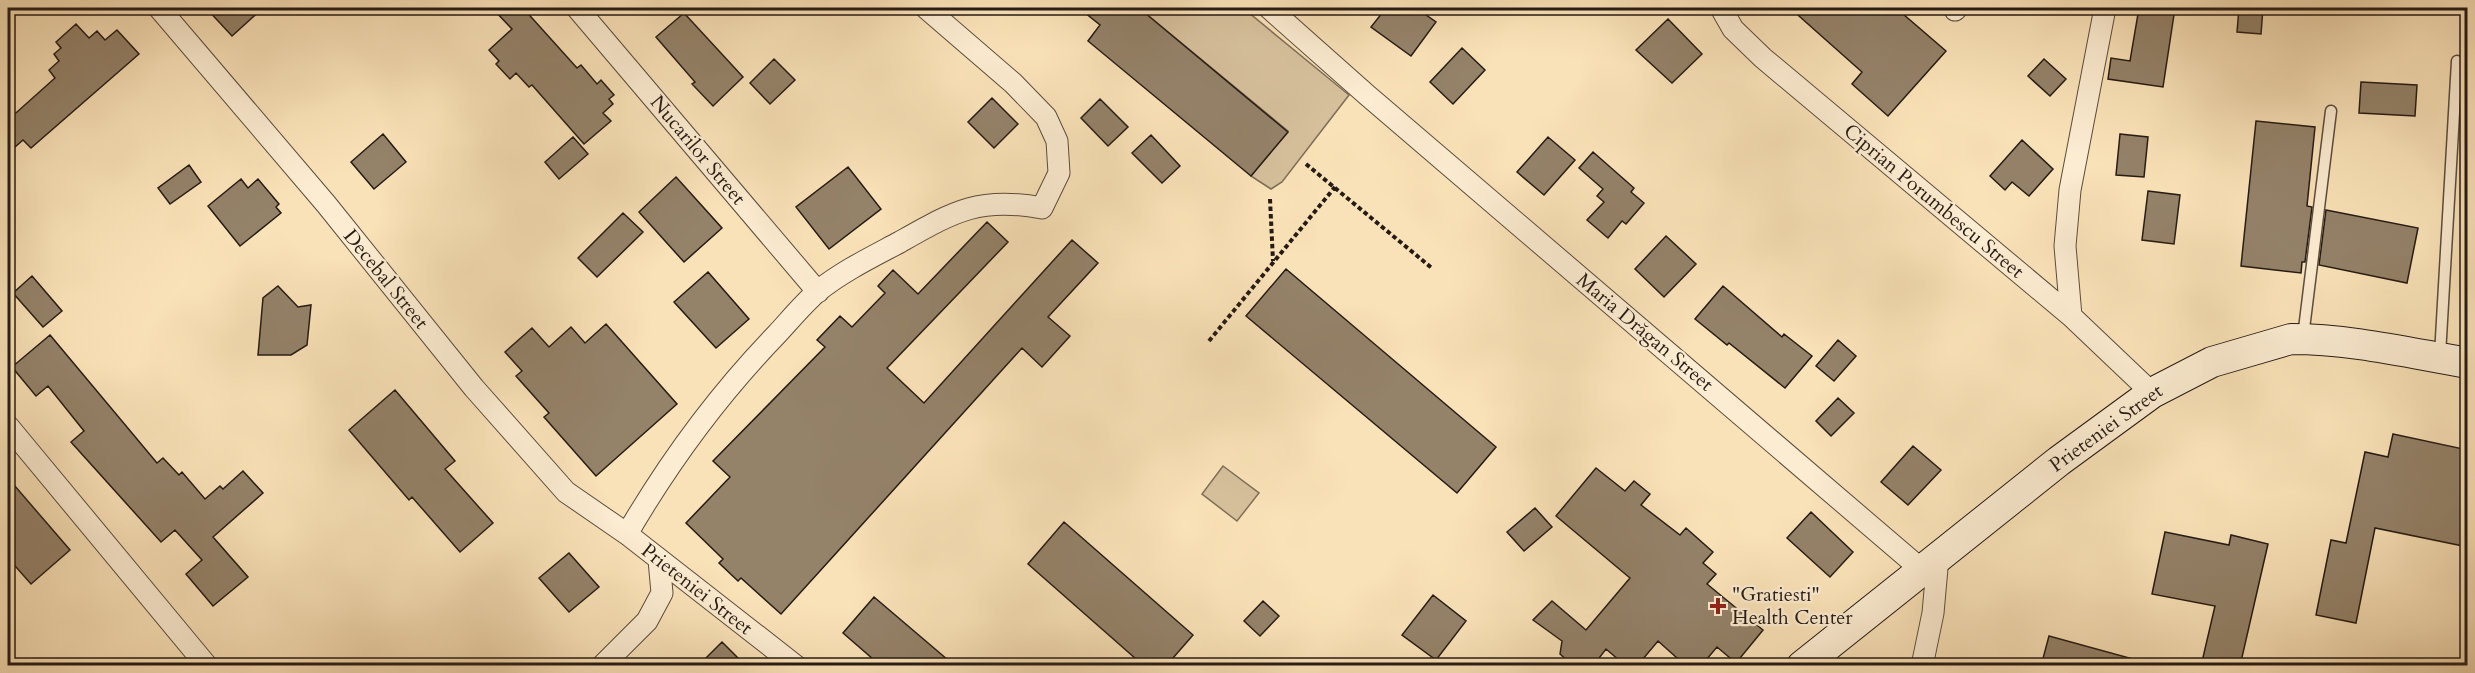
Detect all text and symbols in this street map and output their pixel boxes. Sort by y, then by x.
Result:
street label: Nucarilor Street [644,89,752,211]
street label: Ciprian Porumbescu Street [1838,117,2030,285]
street label: Decebal Street [337,223,435,335]
street label: Maria Drăgan Street [1571,267,1720,398]
street label: Prieteniei Street [2044,377,2169,478]
street label: Prieteniei Street [636,537,759,641]
place label: "Gratiesti" Health Center [1732,581,1853,631]
marker: "Gratiesti" Health Center [1709,597,1727,615]

